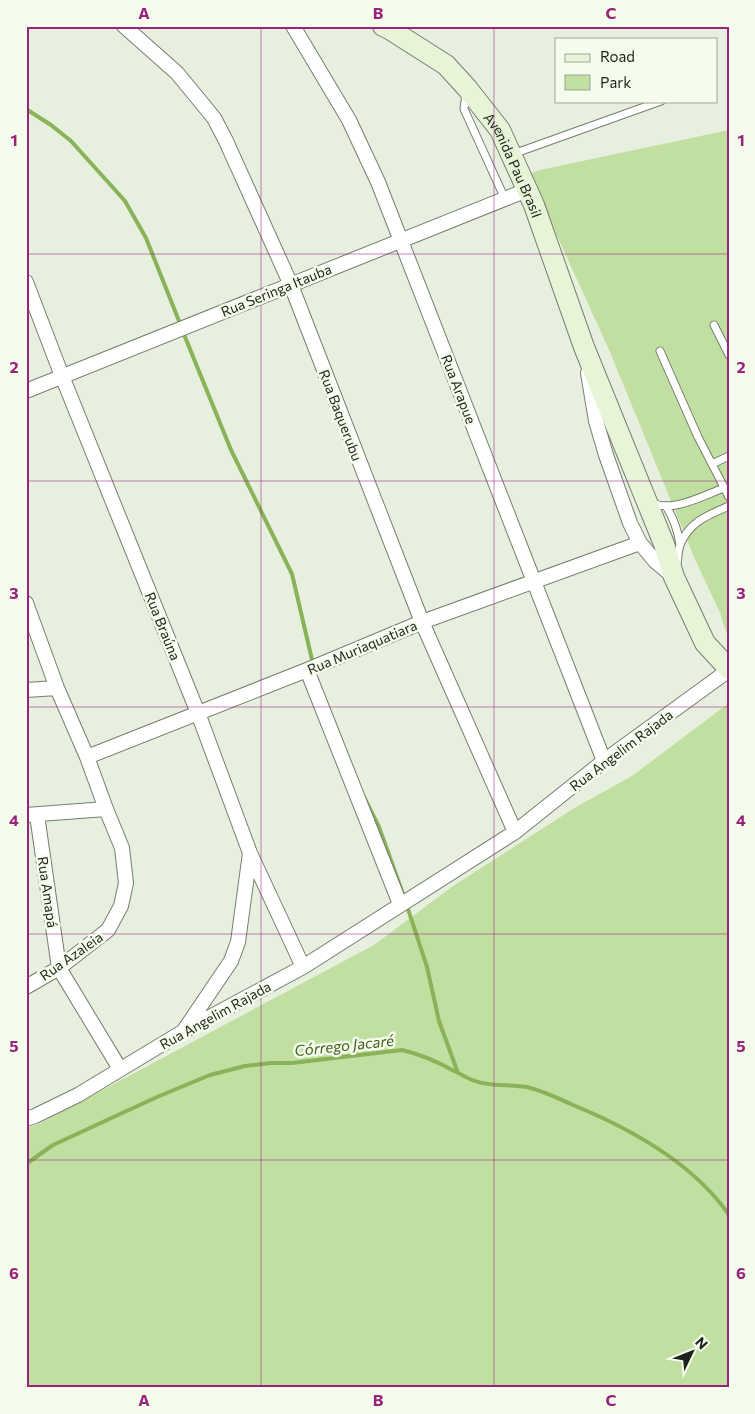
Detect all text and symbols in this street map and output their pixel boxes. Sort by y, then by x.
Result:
text: A [138,3,150,22]
text: B [373,3,384,22]
text: C [606,3,617,22]
legend [555,38,718,102]
text: Road [600,47,635,65]
text: Park [600,73,631,91]
street label: Avenida Pau Brasil [481,109,546,220]
text: 1 [10,130,18,149]
text: 1 [737,130,745,149]
street label: Rua Seringa Itauba [218,260,334,320]
street label: Rua Arapue [438,352,480,426]
text: 2 [9,357,19,376]
text: 2 [736,357,746,376]
street label: Rua Baquerubu [316,367,366,463]
text: 3 [9,583,19,602]
text: 3 [736,583,746,602]
street label: Rua Braúna [142,589,184,663]
street label: Rua Muriaquatiara [305,616,419,678]
street label: Rua Angelim Rajada [566,706,676,794]
text: 4 [9,810,19,829]
text: 4 [736,810,746,829]
street label: Rua Amapá [35,855,61,929]
street label: Rua Azaleia [36,928,106,984]
street label: Rua Angelim Rajada [156,977,274,1053]
water label: Córrego Jacaré [293,1031,396,1059]
text: 5 [9,1036,19,1055]
text: 5 [736,1036,746,1055]
text: 6 [9,1263,19,1282]
text: 6 [736,1263,746,1282]
north arrow [668,1326,718,1376]
text: N [692,1333,712,1352]
text: A [138,1390,150,1409]
text: B [373,1390,384,1409]
text: C [606,1390,617,1409]

